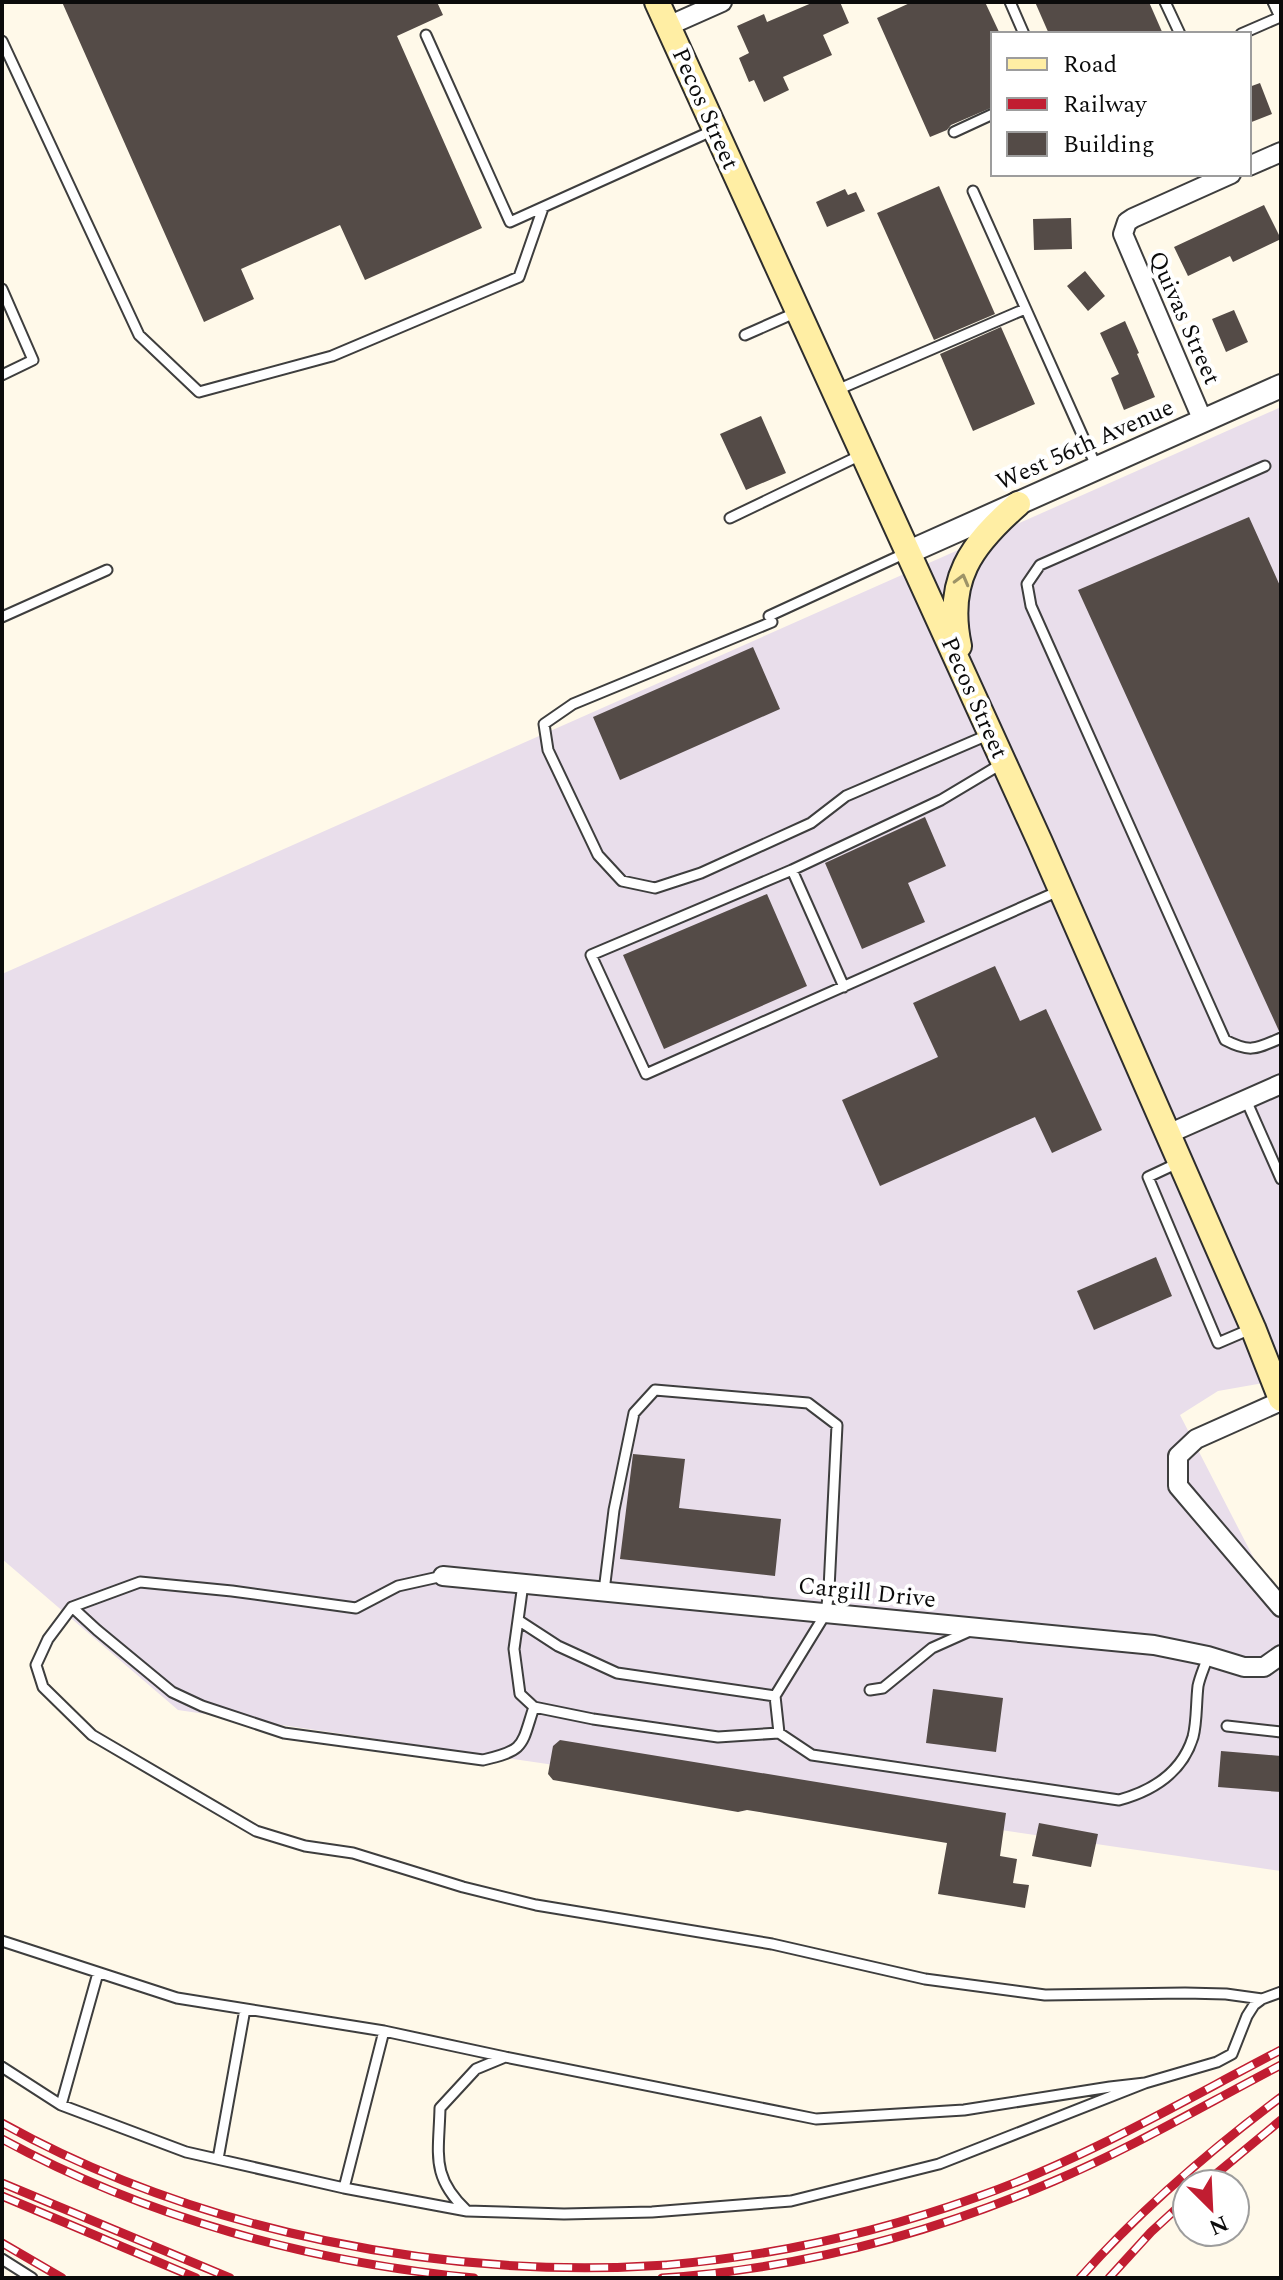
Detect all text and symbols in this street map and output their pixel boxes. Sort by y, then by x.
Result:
legend [991,32,1251,176]
street label: Pecos Street [662,42,748,176]
text: Road [1063,47,1117,83]
text: Railway [1063,87,1148,123]
text: Building [1063,127,1155,163]
street label: Quivas Street [1138,245,1230,391]
street label: West 56th Avenue [990,390,1180,500]
one-way arrow [952,573,969,587]
street label: Pecos Street [931,631,1017,765]
street label: Cargill Drive [796,1568,938,1618]
north arrow [1171,2168,1251,2248]
text: N [1204,2206,1233,2244]

